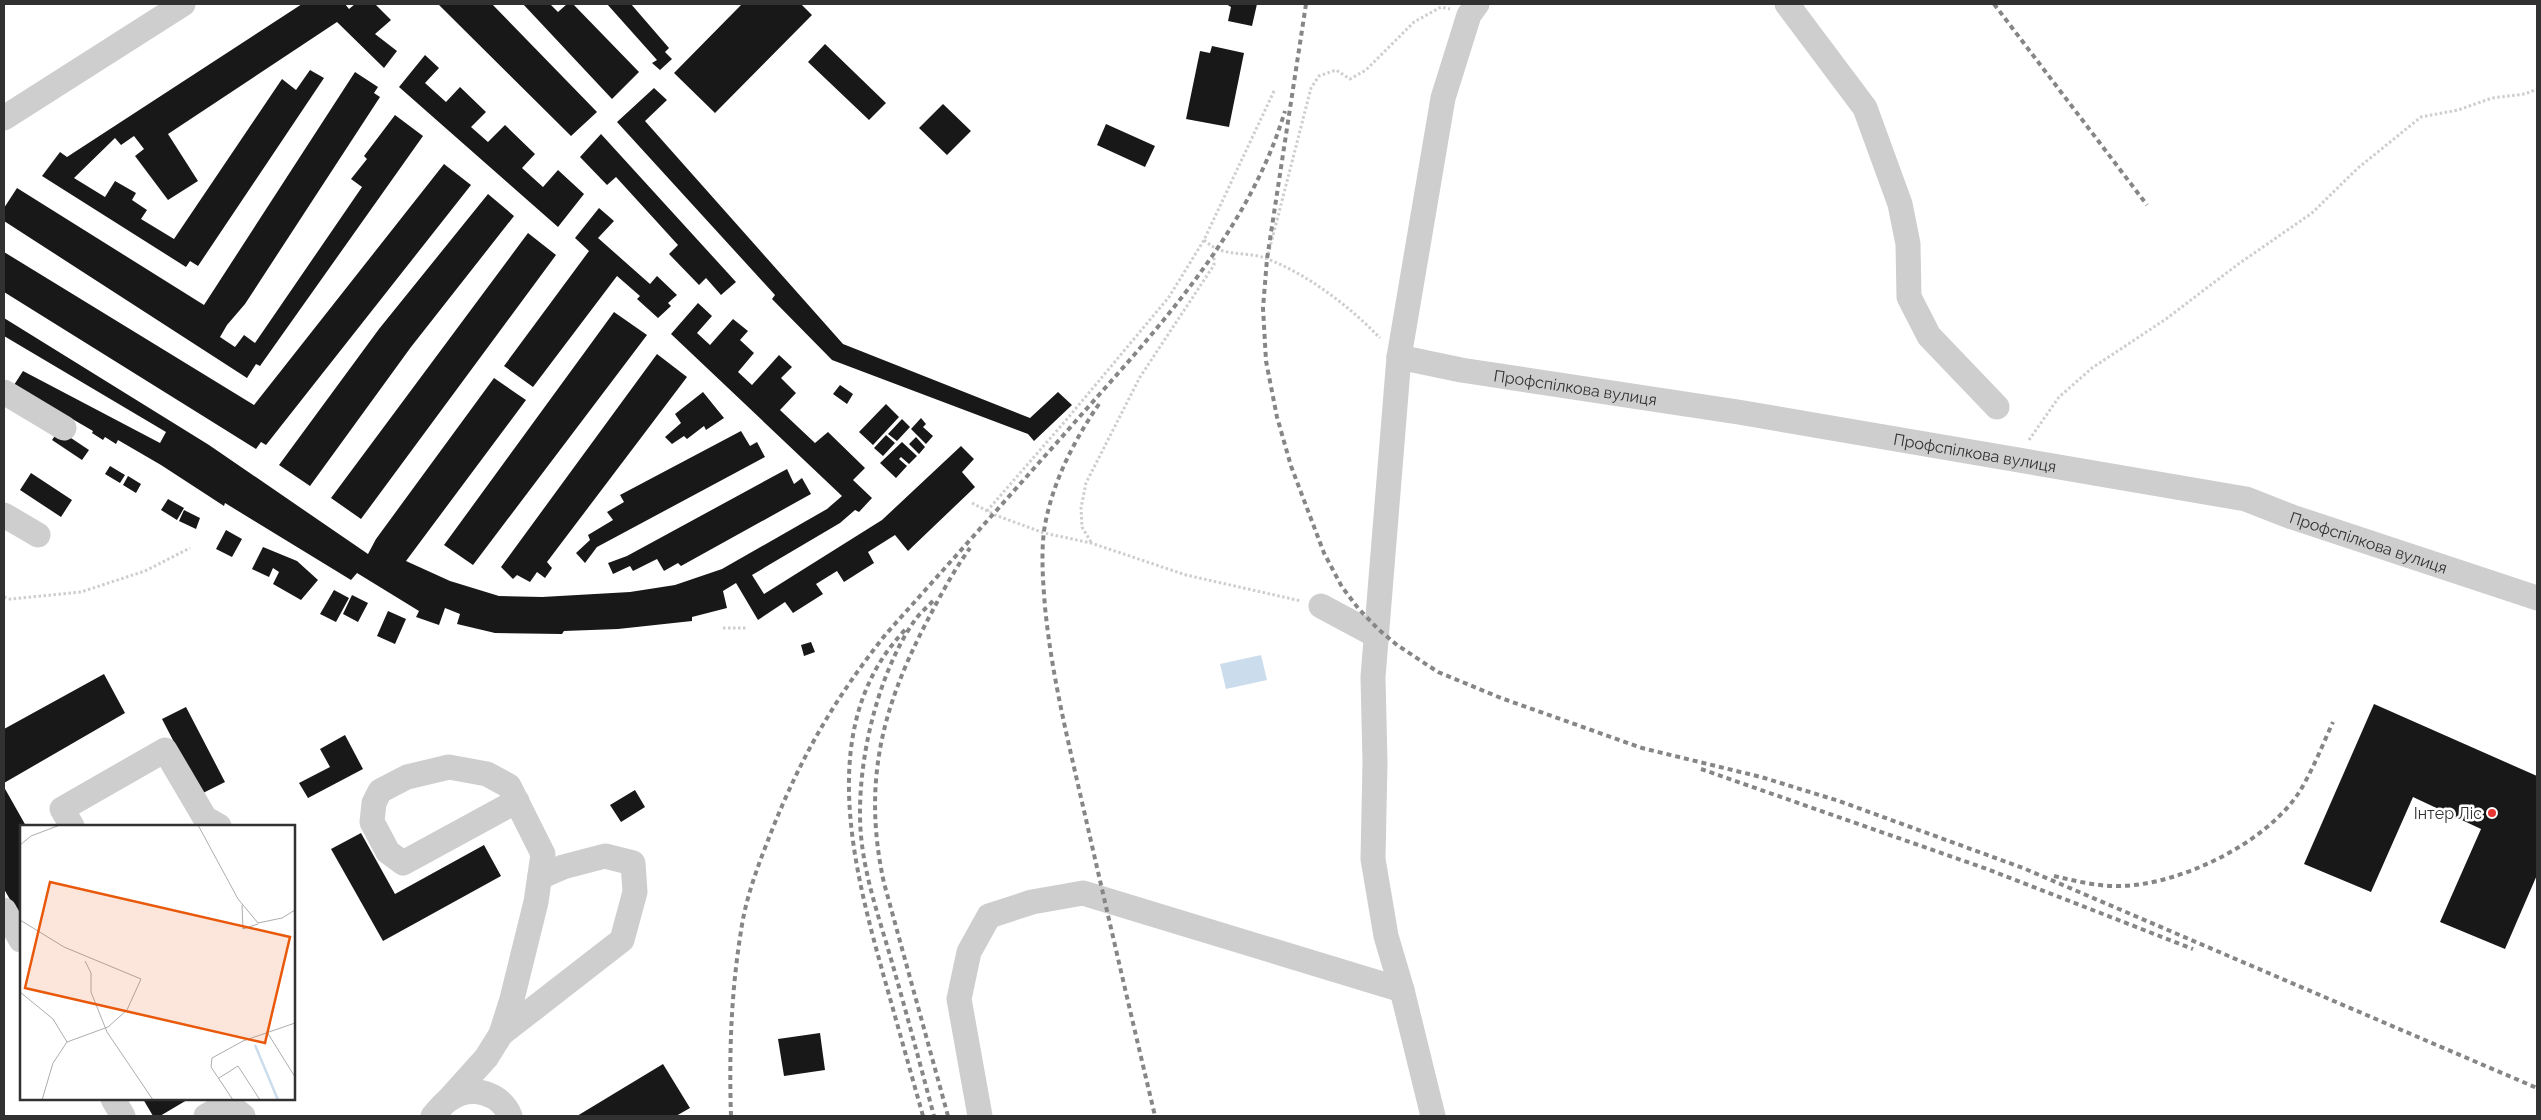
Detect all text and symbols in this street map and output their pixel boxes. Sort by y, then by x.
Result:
street label: Профспілкова вулиця [1492,366,1658,410]
street label: Профспілкова вулиця [1892,430,2058,476]
street label: Профспілкова вулиця [2287,508,2450,578]
place label: Інтер Ліс [2414,804,2482,823]
marker: Інтер Ліс [2486,807,2498,819]
inset map [20,825,295,1100]

